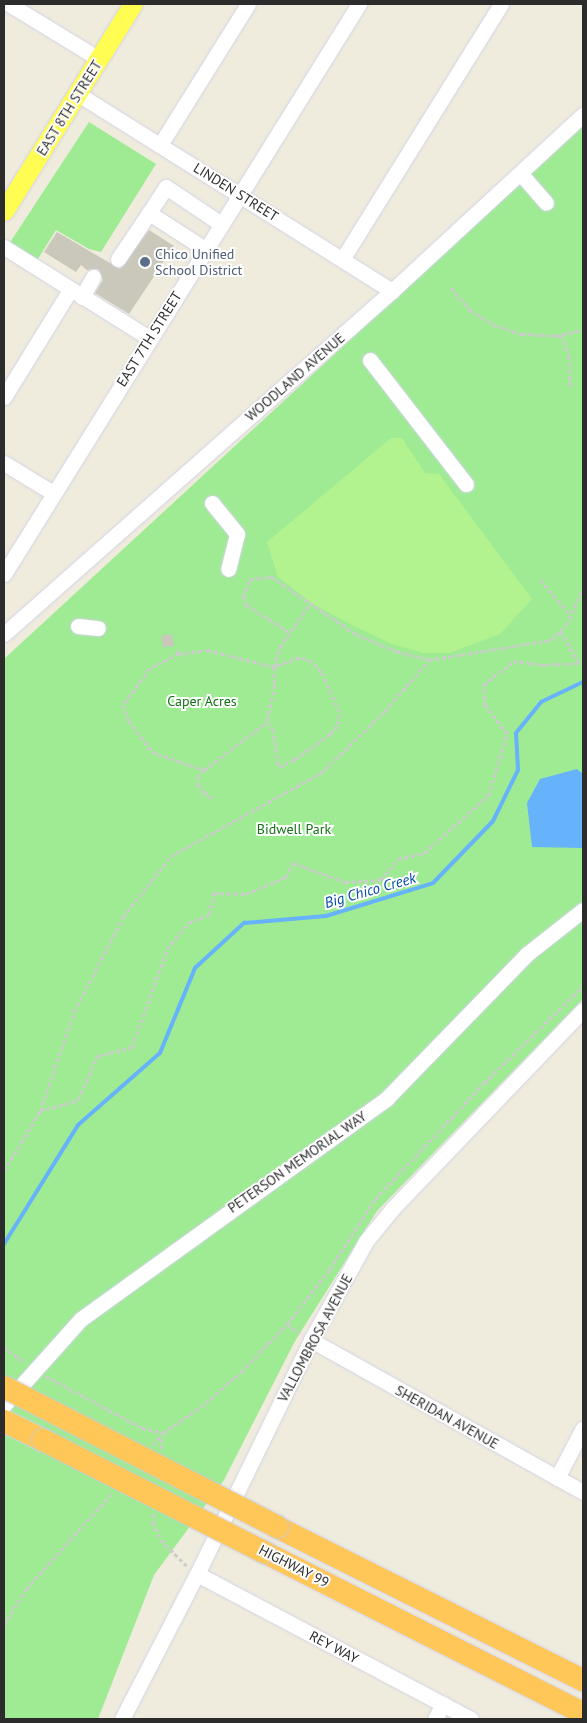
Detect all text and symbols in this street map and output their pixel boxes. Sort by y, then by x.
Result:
street label: EAST 8TH STREET [33,57,105,159]
street label: LINDEN STREET [190,159,282,225]
place label: Chico Unified School District [155,246,242,278]
marker: Chico Unified School District [139,256,151,268]
street label: EAST 7TH STREET [113,288,185,390]
street label: WOODLAND AVENUE [242,329,348,425]
park label: Caper Acres [167,693,237,709]
park label: Bidwell Park [257,821,331,837]
water label: Big Chico Creek [322,868,418,912]
street label: PETERSON MEMORIAL WAY [224,1107,370,1217]
street label: VALLOMBROSA AVENUE [274,1271,356,1405]
street label: SHERIDAN AVENUE [392,1382,502,1452]
street label: HIGHWAY 99 [256,1541,332,1591]
street label: REY WAY [306,1627,362,1667]

